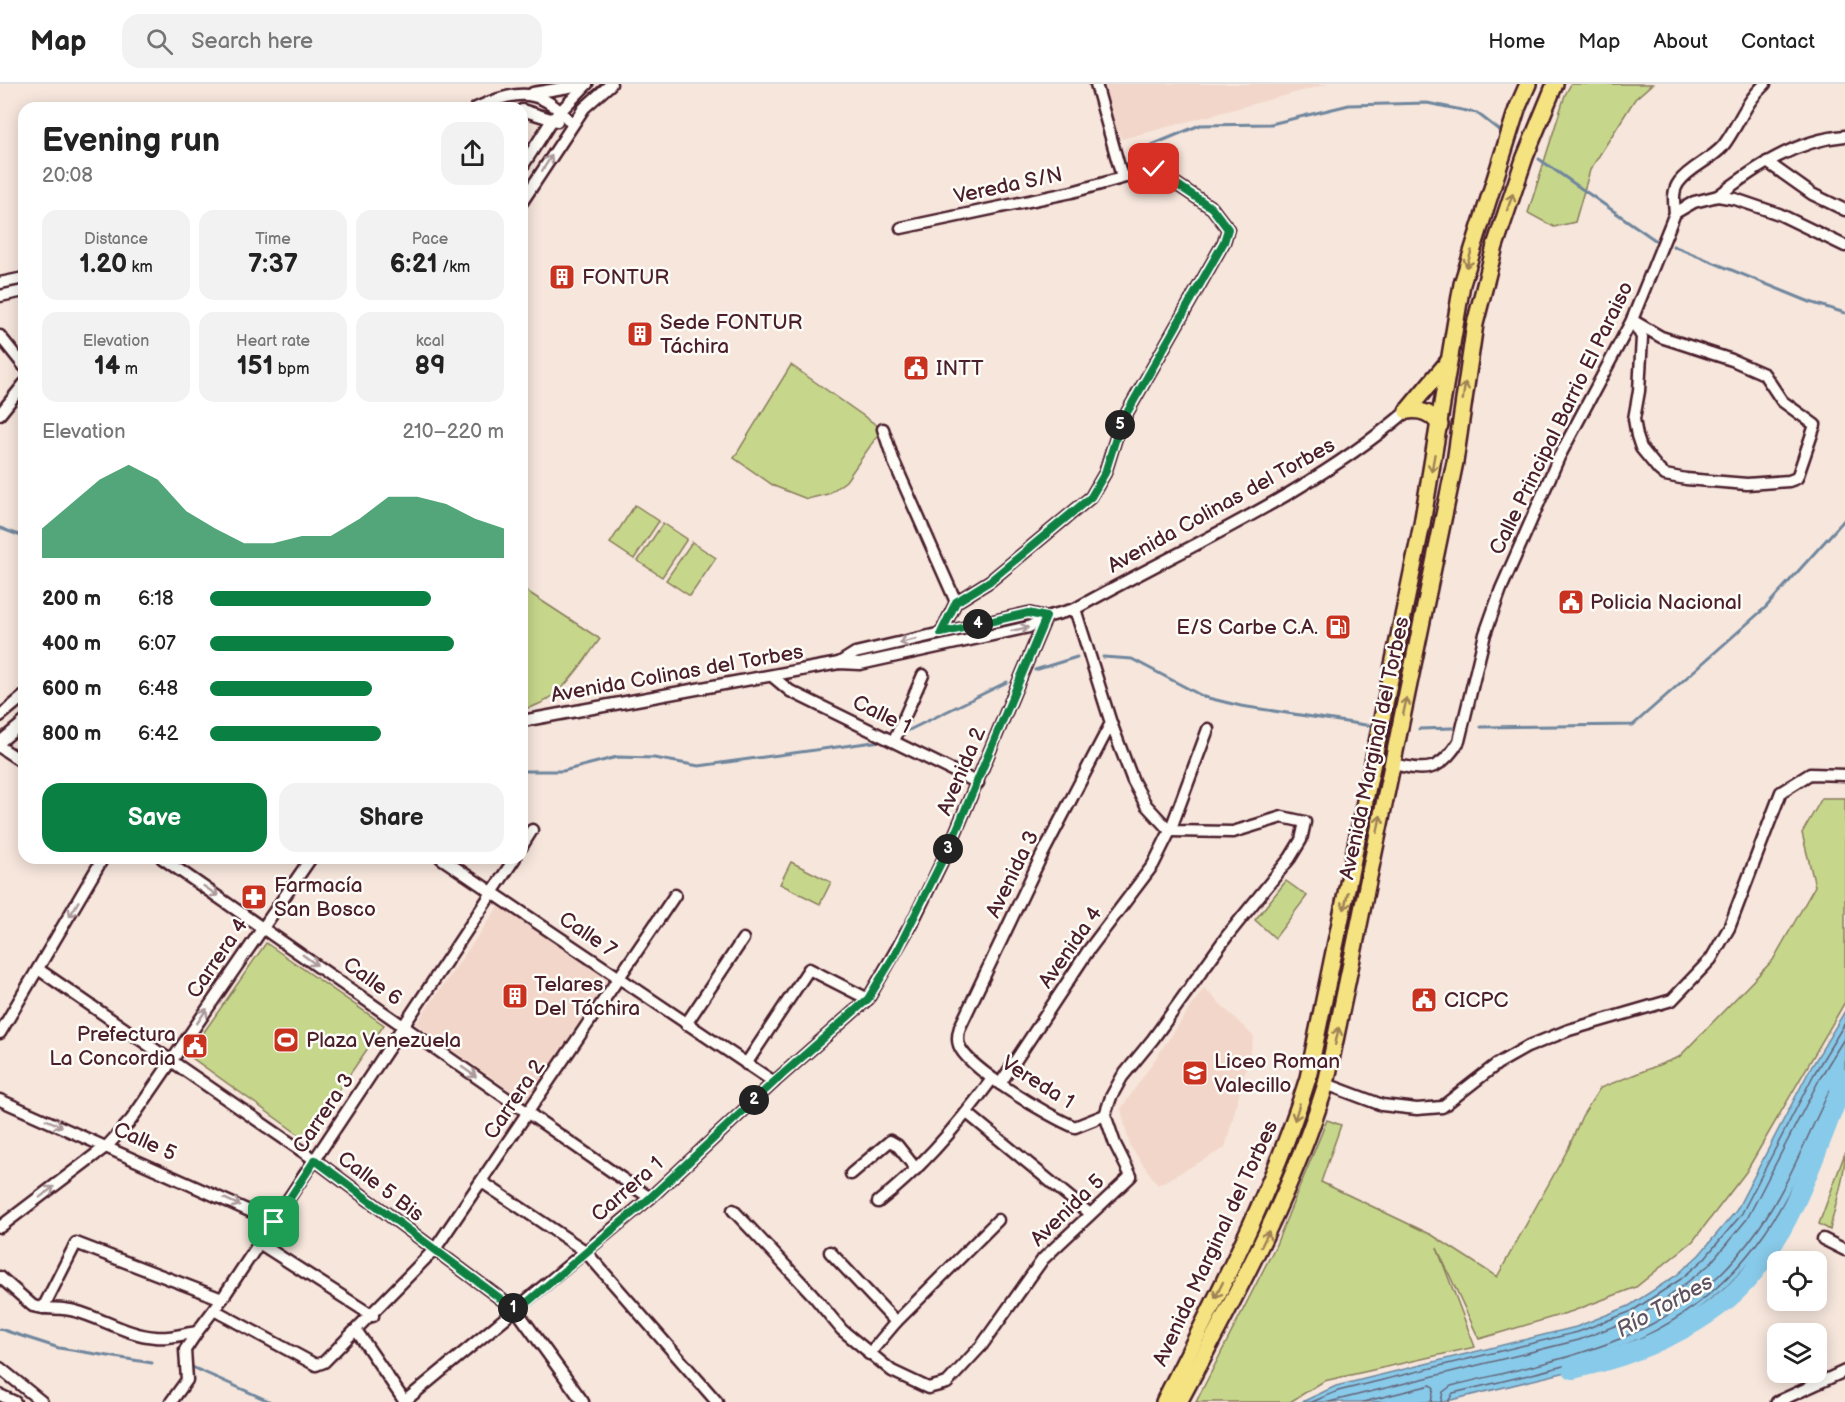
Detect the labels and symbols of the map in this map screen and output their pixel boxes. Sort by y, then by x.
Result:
pin [1128,143,1179,194]
one-way arrow [542,155,554,172]
street label: Vereda S/N [951,162,1065,209]
one-way arrow [1505,193,1516,212]
one-way arrow [1463,249,1474,268]
building icon: FONTUR [547,262,577,292]
place label: FONTUR [582,265,669,290]
street label: Calle Principal Barrio El Paraiso [1484,277,1639,559]
place label: Sede FONTUR Táchira [660,310,803,359]
building icon: Sede FONTUR Táchira [625,319,655,349]
public building icon: INTT [901,353,931,383]
place label: INTT [936,356,984,381]
one-way arrow [1458,381,1469,401]
pin: 5 [1105,410,1135,440]
street label: Avenida Colinas del Torbes [1103,432,1339,578]
one-way arrow [1427,453,1438,472]
public building icon: Policia Nacional [1556,587,1586,617]
place label: Policia Nacional [1590,590,1742,615]
pin: 4 [963,609,993,639]
fuel station icon: E/S Carbe C.A. [1323,612,1353,642]
street label: Avenida Marginal del Torbes [1334,614,1415,882]
place label: E/S Carbe C.A. [1176,615,1318,640]
one-way arrow [1010,623,1029,634]
one-way arrow [898,636,918,647]
street label: Avenida Colinas del Torbes [549,639,805,708]
street label: Calle 1 [848,690,915,739]
one-way arrow [1400,697,1411,716]
street label: Avenida 2 [932,723,991,819]
one-way arrow [1374,815,1385,834]
street label: Avenida 3 [981,827,1044,922]
pin: 3 [933,834,963,864]
place label: Farmacía San Bosco [274,873,376,922]
pharmacy icon: Farmacía San Bosco [239,882,269,912]
one-way arrow [202,885,218,897]
one-way arrow [1340,891,1351,911]
one-way arrow [67,900,79,917]
street label: Avenida 4 [1033,902,1108,993]
street label: Calle 7 [554,906,622,963]
street label: Carrera 4 [181,913,253,1003]
street label: Calle 6 [338,952,407,1011]
one-way arrow [301,953,317,966]
place label: Telares Del Táchira [534,972,640,1021]
building icon: Telares Del Táchira [500,981,530,1011]
public building icon: CICPC [1409,985,1439,1015]
place label: CICPC [1444,988,1509,1013]
one-way arrow [195,1007,208,1024]
place label: Prefectura La Concordia [49,1022,176,1071]
sports icon: Plaza Venezuela [271,1025,301,1055]
one-way arrow [1331,1026,1343,1045]
place label: Plaza Venezuela [306,1028,461,1053]
public building icon: Prefectura La Concordia [180,1031,210,1061]
place label: Liceo Roman Valecillo [1214,1049,1340,1098]
street label: Vereda 1 [997,1050,1079,1115]
street label: Carrera 2 [479,1054,551,1144]
school or university icon: Liceo Roman Valecillo [1180,1058,1210,1088]
one-way arrow [460,1066,477,1078]
street label: Carrera 3 [287,1068,359,1158]
pin: 2 [739,1085,769,1115]
one-way arrow [1291,1102,1302,1121]
street label: Avenida Marginal del Torbes [1147,1116,1283,1370]
one-way arrow [44,1117,62,1129]
street label: Calle 5 [109,1117,180,1166]
street label: Calle 5 Bis [333,1146,429,1227]
street label: Carrera 1 [586,1151,668,1227]
street label: Avenida 5 [1025,1169,1109,1252]
one-way arrow [38,1185,54,1198]
pin [248,1196,299,1247]
one-way arrow [222,1197,240,1209]
one-way arrow [1260,1230,1271,1248]
water label: Río Torbes [1612,1269,1718,1344]
one-way arrow [1213,1281,1225,1299]
pin: 1 [498,1293,528,1323]

